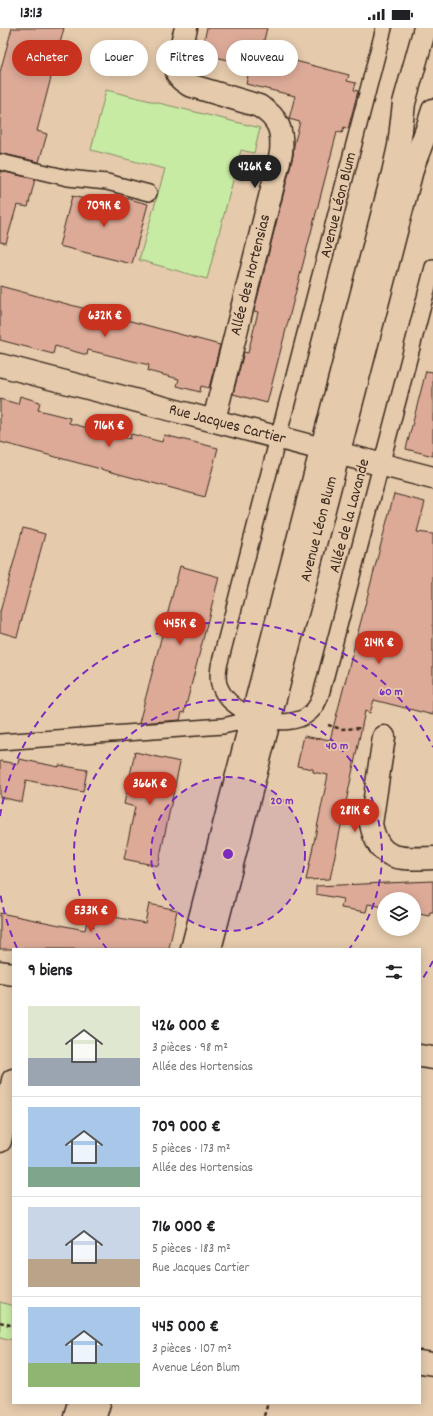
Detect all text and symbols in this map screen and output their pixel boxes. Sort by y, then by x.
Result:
text: 13:13 [20,3,42,25]
chip: Acheter [12,40,82,76]
chip: Louer [90,40,148,76]
chip: Filtres [156,40,218,76]
chip: Nouveau [226,40,298,76]
street label: Avenue Léon Blum [315,150,363,260]
pin: 426K € [222,155,288,189]
text: 426K € [238,158,272,177]
pin: 709K € [71,194,137,228]
text: 709K € [87,197,121,216]
street label: Allée des Hortensias [225,212,277,338]
pin: 632K € [72,304,138,338]
text: 632K € [88,307,122,326]
street label: Rue Jacques Cartier [166,398,288,451]
pin: 716K € [76,414,142,448]
text: 716K € [94,417,124,436]
street label: Allée de la Lavande [324,456,376,576]
street label: Avenue Léon Blum [294,473,344,584]
pin: 445K € [147,612,213,646]
text: 445K € [163,615,197,634]
pin: 214K € [346,631,412,665]
text: 214K € [364,634,394,653]
text: 60 m [379,684,403,701]
text: 40 m [326,738,348,755]
pin: 366K € [117,772,183,806]
text: 366K € [133,775,167,794]
text: 20 m [271,793,293,810]
pin: 281K € [322,799,388,833]
text: 281K € [340,802,370,821]
centre of rings [221,847,235,861]
map controls [377,892,421,936]
button: layers [377,892,421,936]
pin: 533K € [58,899,124,933]
text: 533K € [74,902,108,921]
text: 9 biens [28,960,73,984]
icon: filters [383,961,405,983]
text: 426 000 € [152,1015,220,1039]
icon: home [60,1022,108,1070]
text: 3 pièces · 98 m² [152,1039,228,1058]
text: Allée des Hortensias [152,1058,253,1077]
text: 709 000 € [152,1116,221,1140]
icon: home [60,1123,108,1171]
text: 5 pièces · 173 m² [152,1140,231,1159]
text: Allée des Hortensias [152,1159,253,1178]
text: 716 000 € [152,1216,216,1240]
icon: home [60,1223,108,1271]
text: 5 pièces · 183 m² [152,1240,231,1259]
text: Rue Jacques Cartier [152,1259,249,1278]
text: 445 000 € [152,1316,219,1340]
icon: home [60,1323,108,1371]
text: 3 pièces · 107 m² [152,1340,232,1359]
text: Avenue Léon Blum [152,1359,240,1378]

